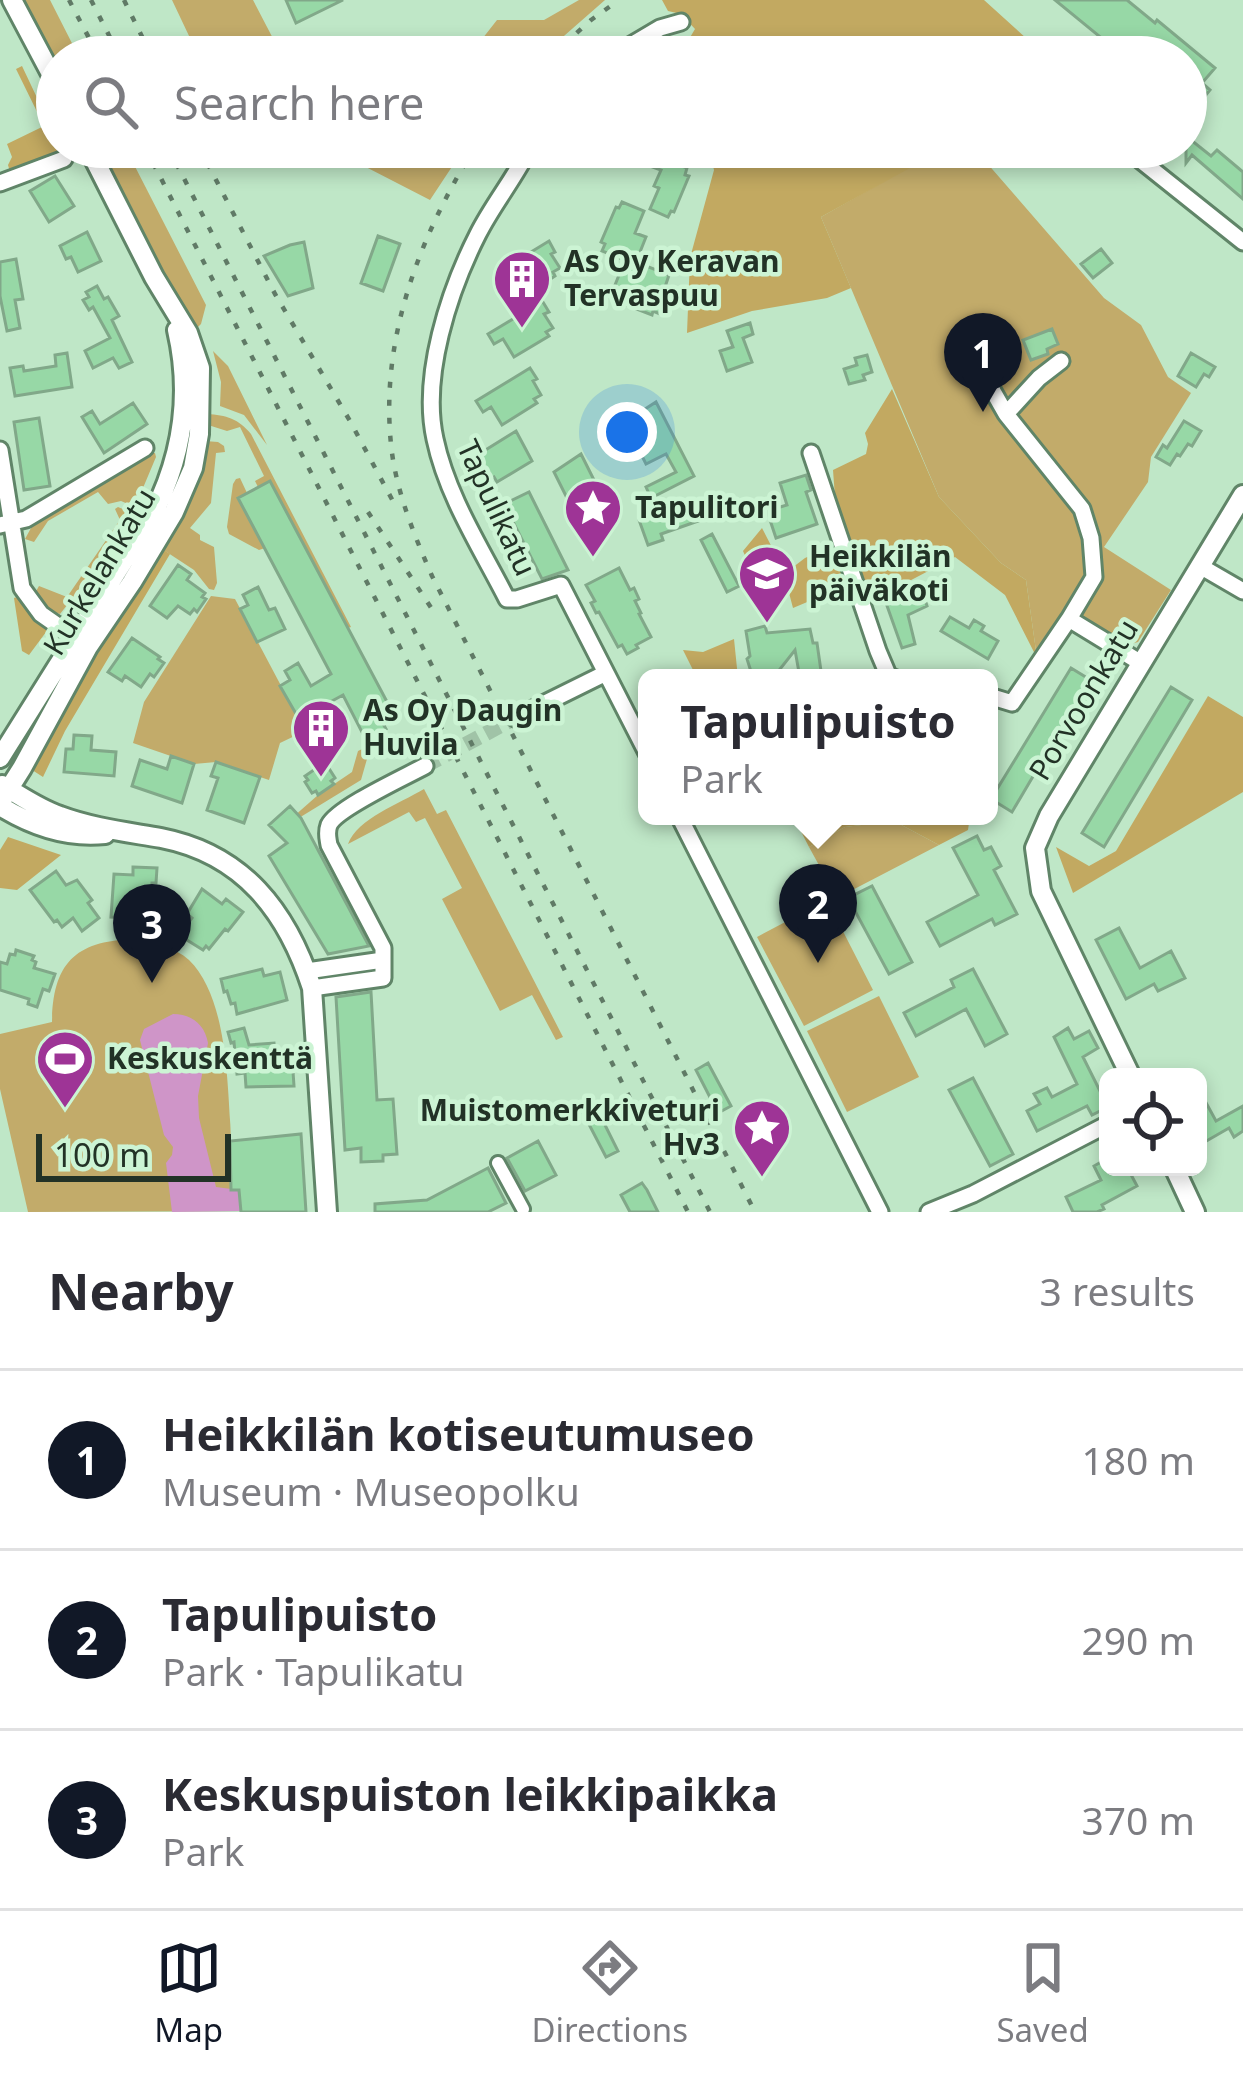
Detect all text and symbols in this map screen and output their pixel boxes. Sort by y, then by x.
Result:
search box [36,36,1207,168]
icon: search [78,69,144,135]
text: Search here [174,72,424,133]
place label: As Oy Keravan Tervaspuu [564,240,780,315]
building icon: As Oy Keravan Tervaspuu [491,248,553,330]
pin: 1 [944,313,1022,412]
your location [597,402,657,462]
street label: Tapulikatu [448,433,547,582]
place icon: Tapulitori [562,477,624,559]
street label: Kurkelankatu [33,480,165,662]
place label: Tapulitori [635,486,778,527]
place label: Heikkilän päiväkoti [809,535,951,610]
school or university icon: Heikkilän päiväkoti [736,543,798,625]
street label: Porvoonkatu [1019,611,1147,787]
popup [638,669,998,825]
place label: As Oy Daugin Huvila [363,689,562,764]
text: Tapulipuisto [680,690,956,751]
building icon: As Oy Daugin Huvila [290,697,352,779]
text: Park [680,751,763,804]
pin: 2 [779,864,857,963]
pin: 3 [113,884,191,983]
sports icon: Keskuskenttä [34,1028,96,1110]
place label: Keskuskenttä [107,1037,313,1078]
map controls [1099,1068,1207,1176]
button: locate [1099,1068,1207,1176]
place label: Muistomerkkiveturi Hv3 [420,1089,720,1164]
place icon: Muistomerkkiveturi Hv3 [731,1097,793,1179]
scale bar [36,1128,231,1181]
text: 100 m [54,1132,150,1177]
text: Nearby [48,1255,234,1325]
text: 3 results [1040,1264,1195,1317]
text: Heikkilän kotiseutumuseo [162,1403,755,1464]
text: 1 [76,1433,98,1486]
text: 180 m [1081,1433,1195,1486]
text: Museum · Museopolku [162,1464,580,1517]
text: Tapulipuisto [162,1583,437,1644]
text: 2 [76,1613,98,1666]
text: 290 m [1081,1613,1195,1666]
text: Park · Tapulikatu [162,1644,465,1697]
text: Keskuspuiston leikkipaikka [162,1763,778,1824]
text: 3 [76,1793,98,1846]
text: 370 m [1081,1793,1195,1846]
text: Park [162,1824,244,1877]
tab: Map [154,1935,223,2052]
tab: Directions [531,1935,688,2052]
tab: Saved [996,1935,1089,2052]

